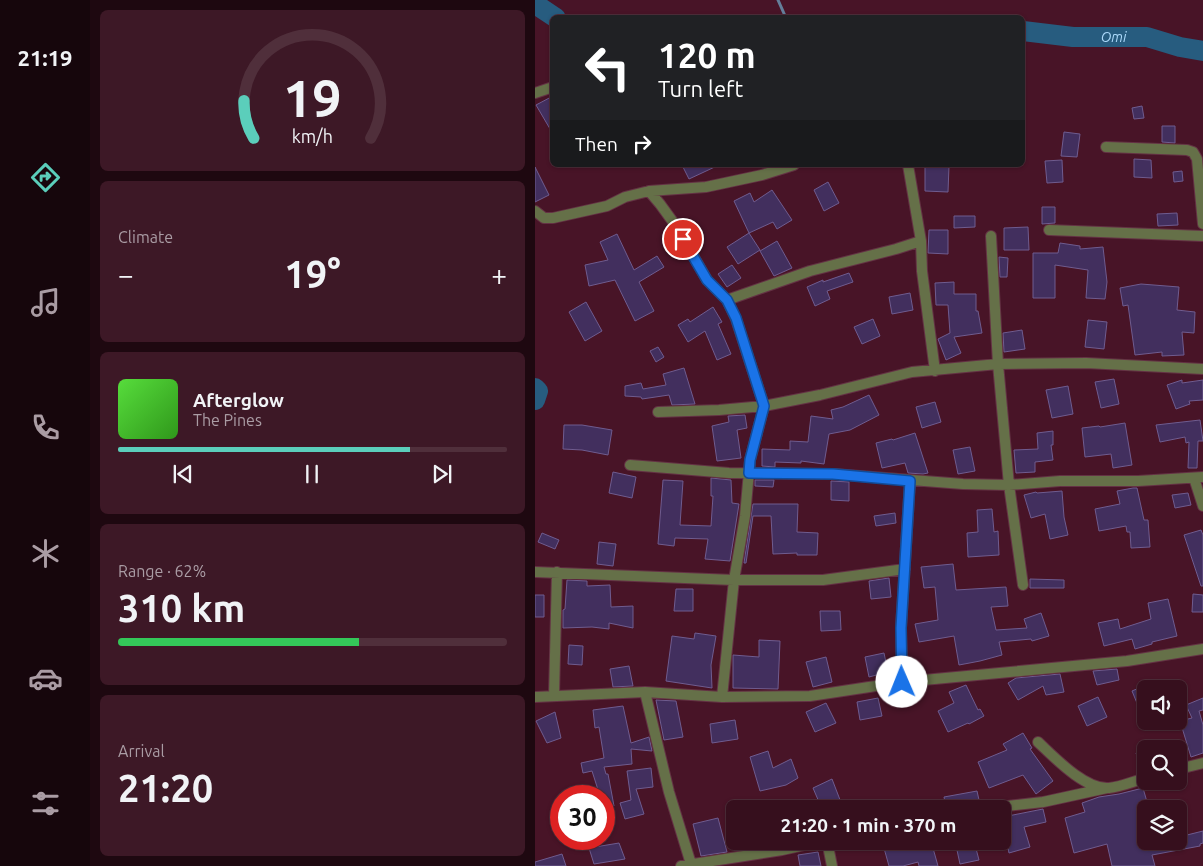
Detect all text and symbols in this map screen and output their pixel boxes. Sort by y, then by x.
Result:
water label: Omi [1101,29,1127,45]
icon: left [575,35,640,100]
text: 120 m [658,35,756,75]
text: 21:19 [17,45,73,70]
text: 19 [283,69,342,127]
text: Turn left [658,76,743,101]
text: km/h [292,126,333,146]
icon: right [628,130,656,158]
text: Then [575,133,618,155]
icon: directions [28,160,63,195]
pin [662,218,704,260]
icon: arrive [669,225,697,253]
text: Climate [118,228,173,246]
text: 19° [284,253,341,295]
text: − [118,259,134,290]
text: + [491,259,507,290]
icon: music [28,285,63,320]
text: Afterglow [193,389,284,411]
icon: phone [28,410,63,445]
text: The Pines [193,411,262,429]
icon: previous [169,460,197,488]
icon: pause [298,460,326,488]
icon: next [428,460,456,488]
icon: climate [28,536,63,571]
text: Range · 62% [118,562,206,580]
text: 310 km [118,587,245,629]
position arrow [875,655,927,707]
icon: car [28,661,63,696]
map controls [1137,680,1187,850]
button: sound [1137,680,1187,730]
button: search [1137,740,1187,790]
text: Arrival [118,742,165,760]
text: 21:20 [118,767,213,809]
speed limit sign: 30 [550,785,615,850]
icon: filters [28,786,63,821]
button: layers [1137,800,1187,850]
text: 21:20 · 1 min · 370 m [781,814,956,836]

